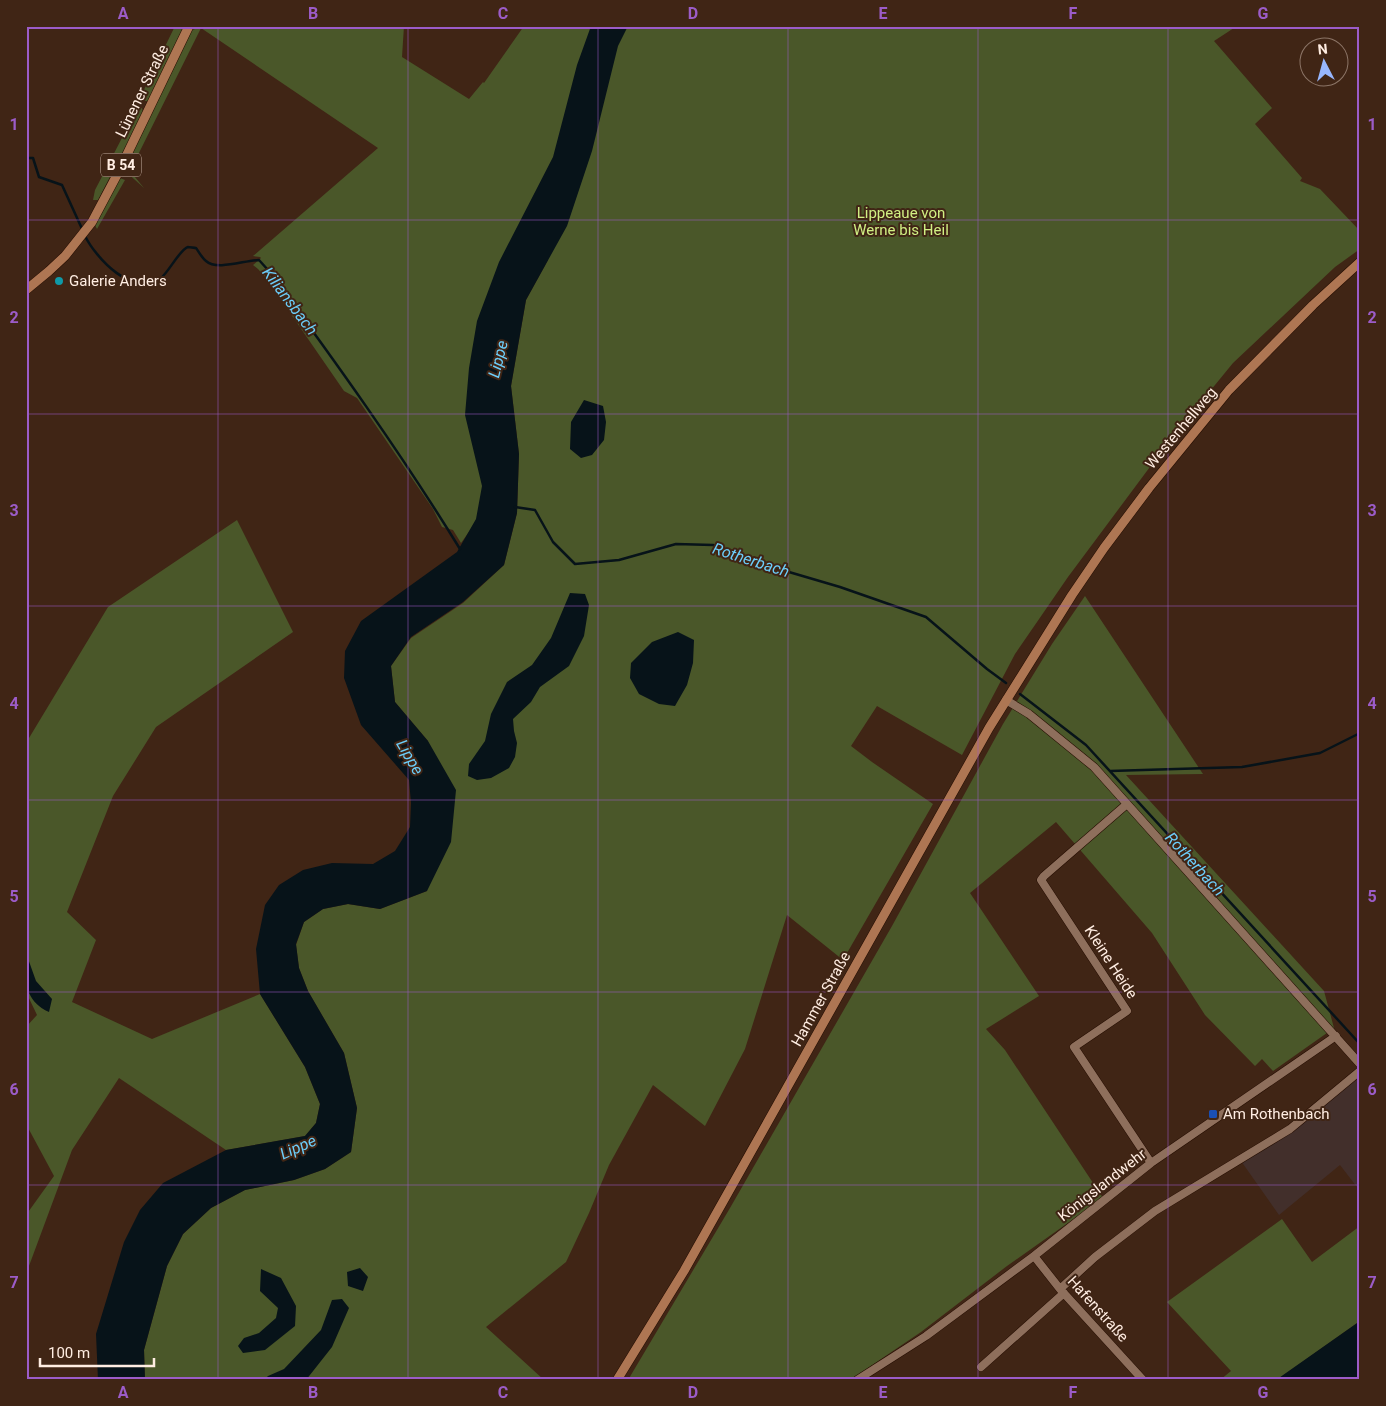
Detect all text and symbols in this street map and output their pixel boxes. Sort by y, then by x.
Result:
text: A [118,4,129,23]
text: B [308,4,318,23]
text: C [498,4,508,23]
text: D [688,4,698,23]
text: E [879,4,888,23]
text: F [1069,4,1078,23]
text: G [1258,4,1269,23]
north arrow [1298,38,1348,88]
text: N [1317,41,1328,58]
street label: Lünener Straße [112,42,172,140]
text: 1 [9,115,19,134]
text: 1 [1367,115,1377,134]
road number: B 54 [101,154,141,176]
park label: Lippeaue von Werne bis Heil [853,204,949,239]
water label: Kiliansbach [258,263,322,339]
place label: Galerie Anders [69,272,167,290]
marker: Galerie Anders [53,275,65,287]
text: 2 [9,308,19,327]
text: 2 [1367,308,1377,327]
water label: Lippe [484,338,512,380]
street label: Westenhellweg [1142,383,1220,473]
text: 3 [9,501,19,520]
text: 3 [1367,501,1377,520]
water label: Rotherbach [710,539,792,581]
text: 4 [9,694,19,713]
text: 4 [1367,694,1377,713]
water label: Lippe [392,736,428,778]
water label: Rotherbach [1161,828,1229,900]
text: 5 [9,887,19,906]
text: 5 [1367,887,1377,906]
street label: Kleine Heide [1081,922,1141,1002]
street label: Hammer Straße [788,948,854,1050]
text: 6 [9,1080,19,1099]
text: 6 [1367,1080,1377,1099]
place label: Am Rothenbach [1223,1105,1330,1123]
marker: Am Rothenbach [1207,1108,1219,1120]
water label: Lippe [277,1131,319,1163]
street label: Königslandwehr [1054,1145,1150,1225]
street label: Hafenstraße [1064,1272,1132,1346]
text: 7 [9,1273,19,1292]
text: 7 [1367,1273,1377,1292]
scale bar [40,1336,154,1368]
text: 100 m [48,1344,90,1362]
text: A [118,1383,129,1402]
text: B [308,1383,318,1402]
text: C [498,1383,508,1402]
text: D [688,1383,698,1402]
text: E [879,1383,888,1402]
text: F [1069,1383,1078,1402]
text: G [1258,1383,1269,1402]

